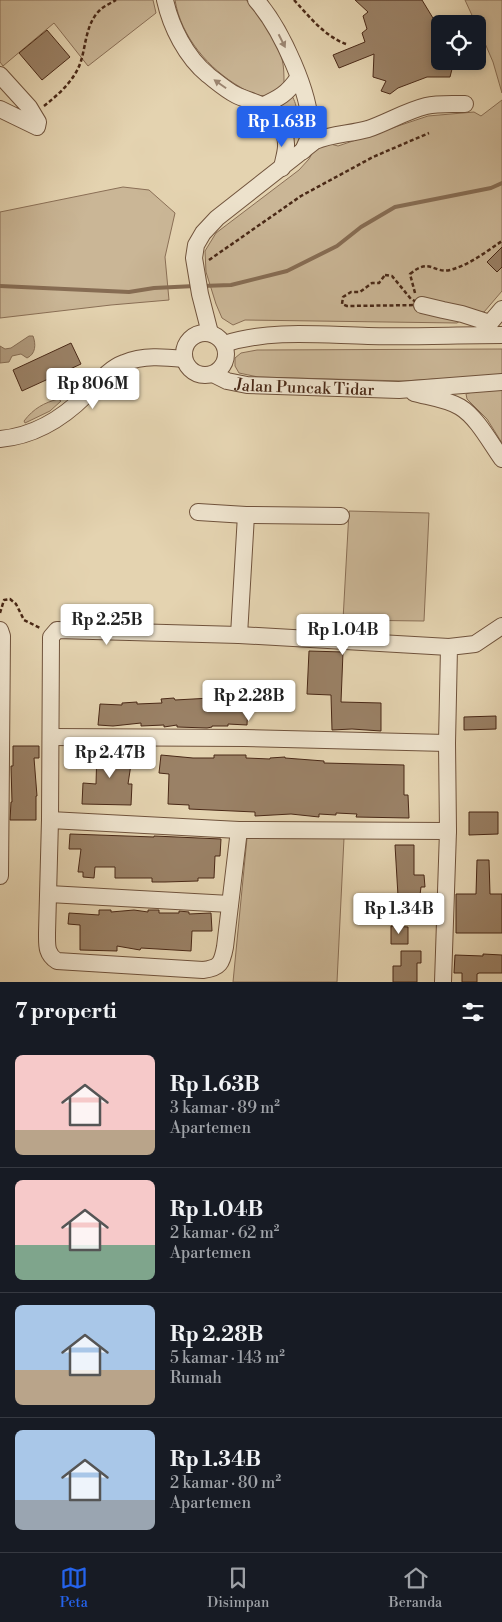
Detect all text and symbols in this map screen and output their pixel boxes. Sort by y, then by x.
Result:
map controls [431,15,486,70]
button: locate [431,15,486,70]
one-way arrow [278,33,286,48]
one-way arrow [213,79,227,89]
pin: Rp 1.63B [230,106,334,148]
text: Rp 1.63B [248,112,316,132]
pin: Rp 806M [47,368,139,410]
text: Rp 806M [57,374,129,394]
street label: Jalan Puncak Tidar [233,374,375,400]
pin: Rp 2.25B [55,604,159,646]
text: Rp 2.25B [72,610,142,630]
pin: Rp 1.04B [291,614,395,656]
text: Rp 1.04B [307,620,379,640]
pin: Rp 2.28B [197,680,301,722]
text: Rp 2.28B [213,686,285,706]
pin: Rp 2.47B [58,736,162,779]
text: Rp 2.47B [75,743,145,763]
pin: Rp 1.34B [347,892,451,935]
text: Rp 1.34B [364,899,434,919]
icon: filters [459,998,487,1026]
text: 7 properti [15,999,117,1025]
text: Rp 1.63B [170,1072,260,1098]
icon: home [55,1075,115,1135]
text: 3 kamar · 89 m² [170,1098,280,1118]
text: Apartemen [170,1118,251,1138]
text: Rp 1.04B [170,1197,263,1223]
icon: home [55,1200,115,1260]
text: 2 kamar · 62 m² [170,1223,279,1243]
text: Apartemen [170,1243,251,1263]
text: Rp 2.28B [170,1322,263,1348]
icon: home [55,1325,115,1385]
text: 5 kamar · 143 m² [170,1348,285,1368]
text: Rumah [170,1368,222,1388]
text: Rp 1.34B [170,1447,261,1473]
icon: home [55,1450,115,1510]
text: 2 kamar · 80 m² [170,1473,281,1493]
text: Apartemen [170,1493,251,1513]
tab: Peta [60,1564,88,1612]
tab: Disimpan [207,1564,269,1612]
tab: Beranda [389,1564,442,1612]

